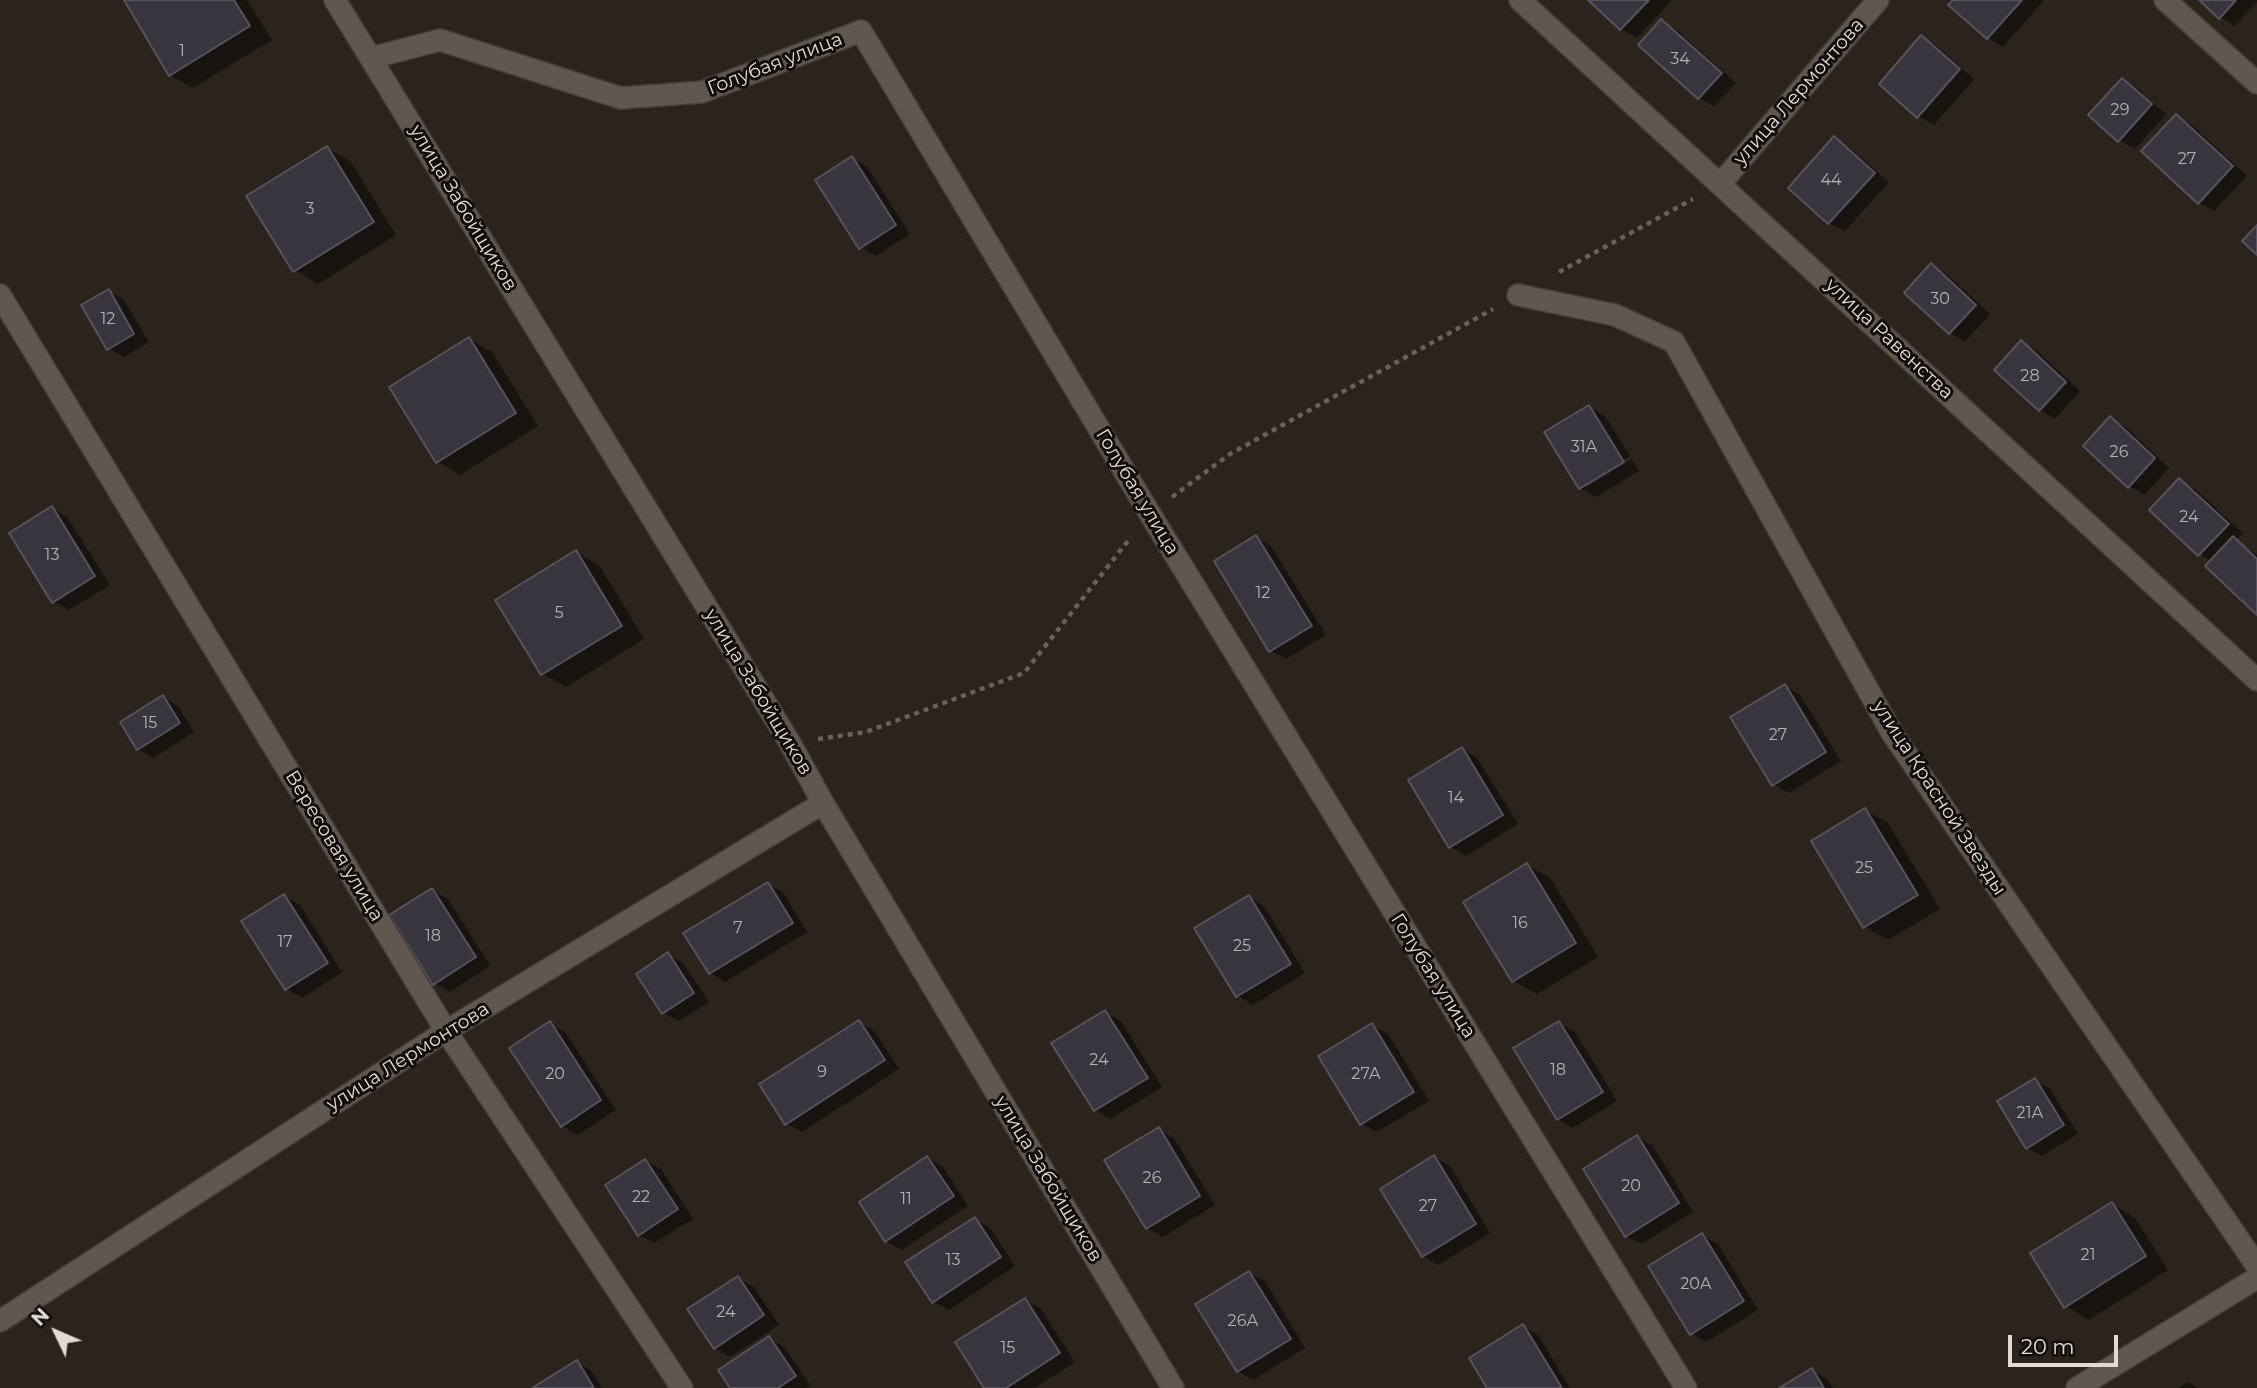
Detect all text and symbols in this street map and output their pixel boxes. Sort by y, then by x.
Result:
street label: улица Лермонтова [1729,14,1869,170]
street label: Голубая улица [704,28,846,100]
house number: 1 [179,41,185,61]
house number: 34 [1670,49,1690,69]
house number: 29 [2111,100,2129,120]
street label: улица Забойщиков [404,121,522,295]
house number: 27 [2178,149,2196,169]
house number: 44 [1820,170,1842,190]
house number: 3 [305,199,315,219]
street label: улица Равенства [1820,274,1958,404]
house number: 30 [1930,289,1950,309]
house number: 12 [101,309,115,329]
house number: 28 [2020,366,2040,386]
street label: Голубая улица [1091,425,1183,559]
house number: 31А [1571,437,1597,457]
house number: 26 [2110,442,2128,462]
house number: 24 [2179,507,2199,527]
house number: 13 [45,545,59,565]
house number: 12 [1256,583,1270,603]
house number: 5 [554,603,564,623]
street label: улица Забойщиков [699,605,817,779]
street label: улица Красной Звезды [1867,696,2011,900]
house number: 15 [143,713,157,733]
house number: 27 [1769,725,1787,745]
street label: Вересовая улица [280,766,388,926]
house number: 14 [1448,788,1464,808]
house number: 25 [1855,858,1873,878]
street label: Голубая улица [1386,910,1480,1042]
house number: 16 [1512,913,1528,933]
house number: 7 [733,918,743,938]
house number: 18 [425,926,441,946]
house number: 17 [277,932,293,952]
house number: 25 [1233,936,1251,956]
street label: улица Лермонтова [323,998,493,1116]
house number: 24 [1089,1050,1109,1070]
house number: 18 [1550,1060,1566,1080]
house number: 9 [817,1062,827,1082]
house number: 20 [545,1064,565,1084]
house number: 27А [1351,1064,1381,1084]
street label: улица Забойщиков [989,1092,1107,1266]
house number: 21А [2017,1103,2043,1123]
house number: 26 [1143,1168,1161,1188]
house number: 20 [1621,1176,1641,1196]
house number: 22 [632,1187,650,1207]
house number: 11 [900,1189,912,1209]
house number: 27 [1419,1196,1437,1216]
house number: 21 [2081,1245,2095,1265]
house number: 13 [946,1250,960,1270]
house number: 20А [1680,1274,1712,1294]
north arrow [21,1297,91,1367]
house number: 24 [716,1302,736,1322]
text: N [27,1304,54,1331]
house number: 26А [1228,1311,1258,1331]
scale bar [2012,1322,2122,1366]
text: 20 m [2021,1334,2075,1359]
house number: 15 [1001,1338,1015,1358]

